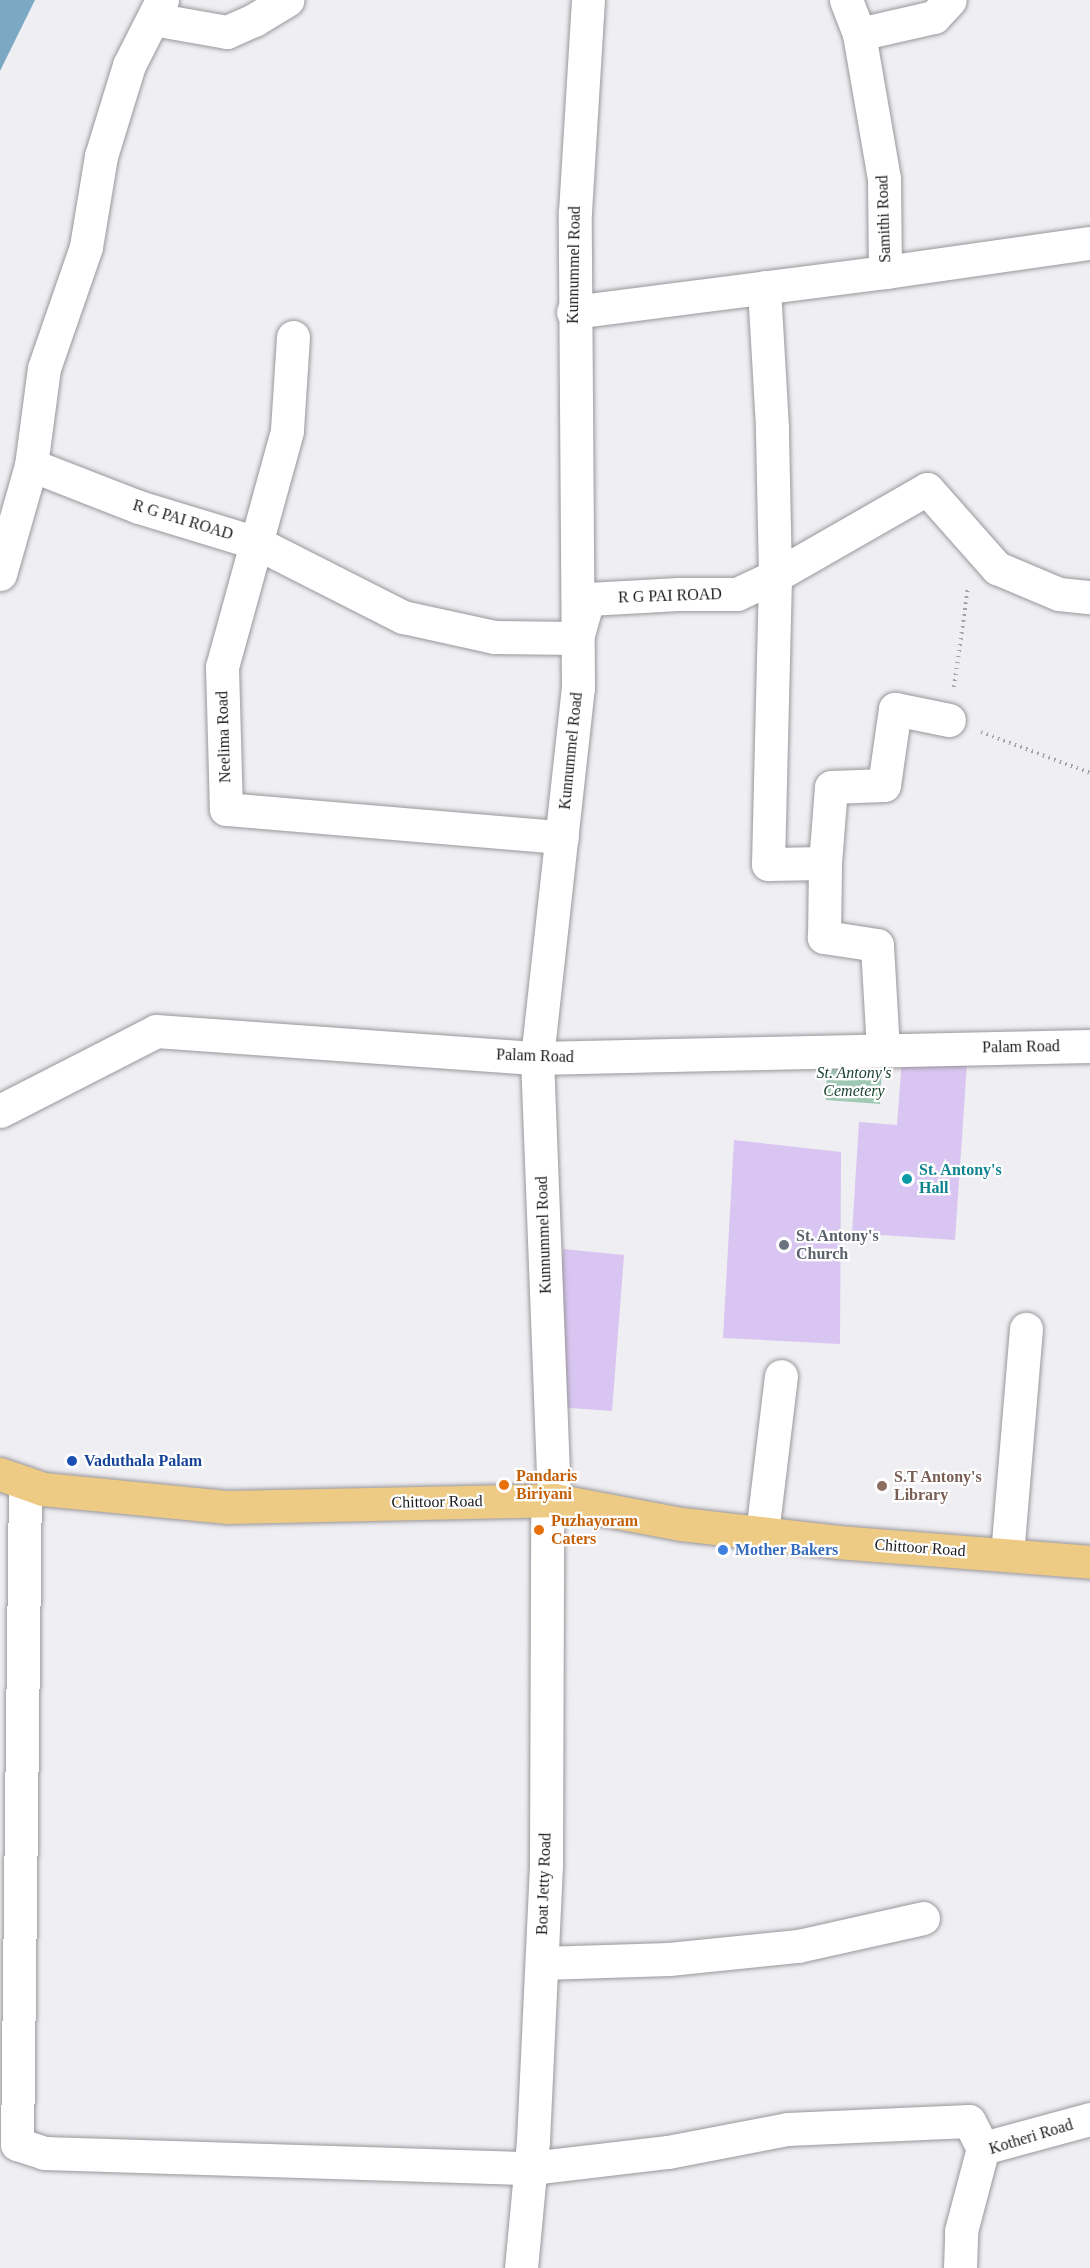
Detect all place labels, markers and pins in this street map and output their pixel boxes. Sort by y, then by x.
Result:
place label: St. Antony's Hall [919,1160,1003,1198]
marker: St. Antony's Hall [900,1172,914,1186]
place label: St. Antony's Church [796,1226,880,1264]
marker: St. Antony's Church [777,1238,791,1252]
place label: Vaduthala Palam [84,1451,202,1471]
marker: Vaduthala Palam [65,1454,79,1468]
place label: Pandaris Biriyani [516,1466,577,1504]
place label: S.T Antony's Library [894,1467,983,1505]
marker: Pandaris Biriyani [497,1478,511,1492]
marker: S.T Antony's Library [875,1479,889,1493]
place label: Puzhayoram Caters [551,1511,638,1549]
marker: Puzhayoram Caters [532,1523,546,1537]
place label: Mother Bakers [735,1540,839,1560]
marker: Mother Bakers [716,1543,730,1557]

